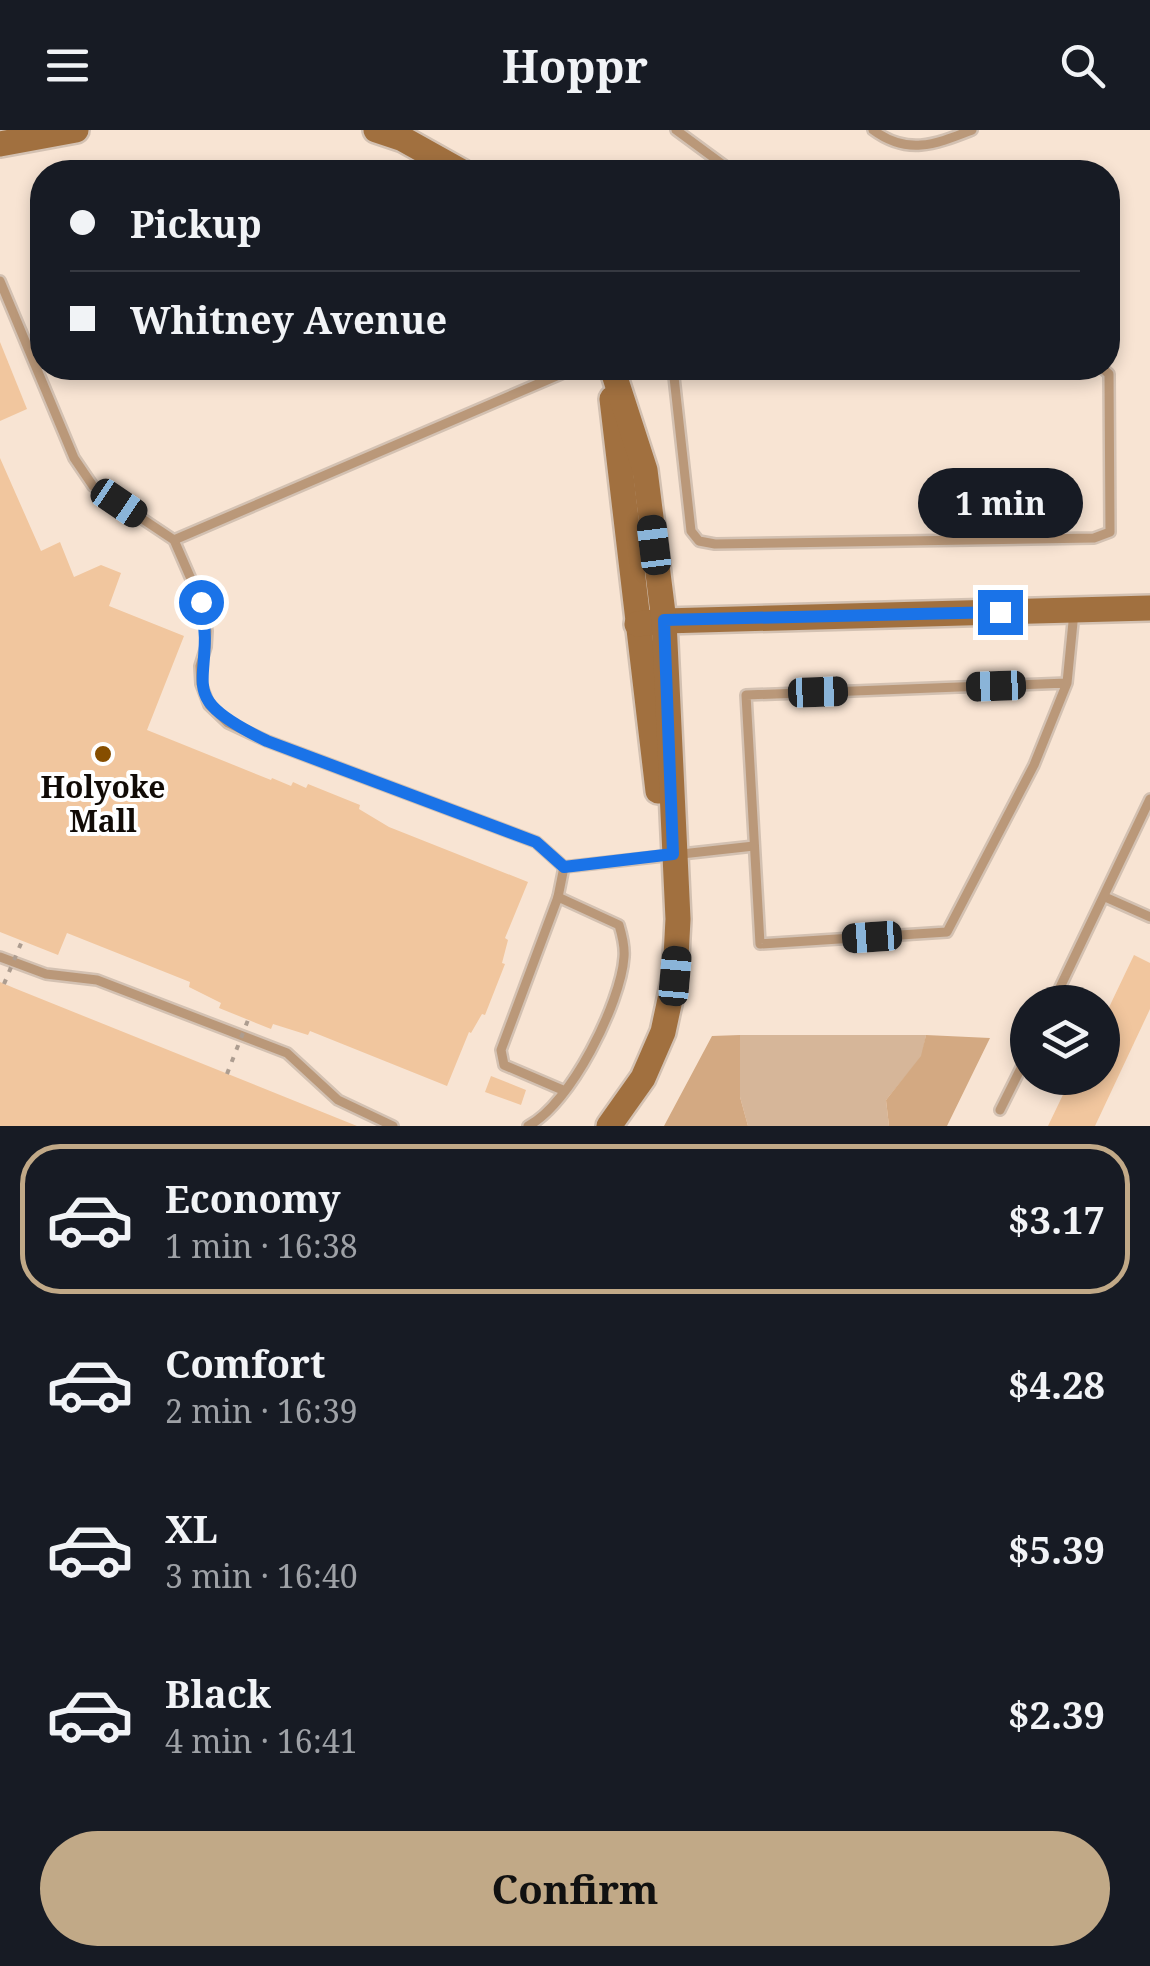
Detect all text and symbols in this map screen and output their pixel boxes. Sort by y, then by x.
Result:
text: Hoppr [502,35,648,96]
icon: menu [40,38,95,93]
icon: search [1055,38,1110,93]
text: Pickup [130,197,262,249]
text: Whitney Avenue [130,293,447,345]
callout: 1 min [918,467,1082,537]
car [86,474,152,532]
text: 1 min [955,481,1046,524]
car [635,513,673,577]
route start [179,580,224,625]
route end [978,590,1023,635]
car [965,670,1027,702]
car [787,676,849,708]
marker: Holyoke Mall [92,743,114,765]
place label: Holyoke Mall [40,766,166,841]
car [841,920,903,954]
car [657,945,693,1007]
map controls [1010,985,1120,1095]
button: layers [1010,985,1120,1095]
text: Economy [165,1172,341,1224]
icon: car [45,1174,135,1264]
text: $3.17 [1008,1193,1105,1245]
text: 1 min · 16:38 [165,1224,358,1267]
text: Comfort [165,1337,325,1389]
icon: car [45,1339,135,1429]
text: $4.28 [1008,1358,1105,1410]
text: 2 min · 16:39 [165,1389,358,1432]
text: XL [165,1502,218,1554]
icon: car [45,1504,135,1594]
text: $5.39 [1008,1523,1105,1575]
text: 3 min · 16:40 [165,1554,358,1597]
text: Black [165,1667,271,1719]
icon: car [45,1669,135,1759]
text: $2.39 [1008,1688,1105,1740]
text: 4 min · 16:41 [165,1719,358,1762]
button: Confirm [40,1831,1110,1946]

